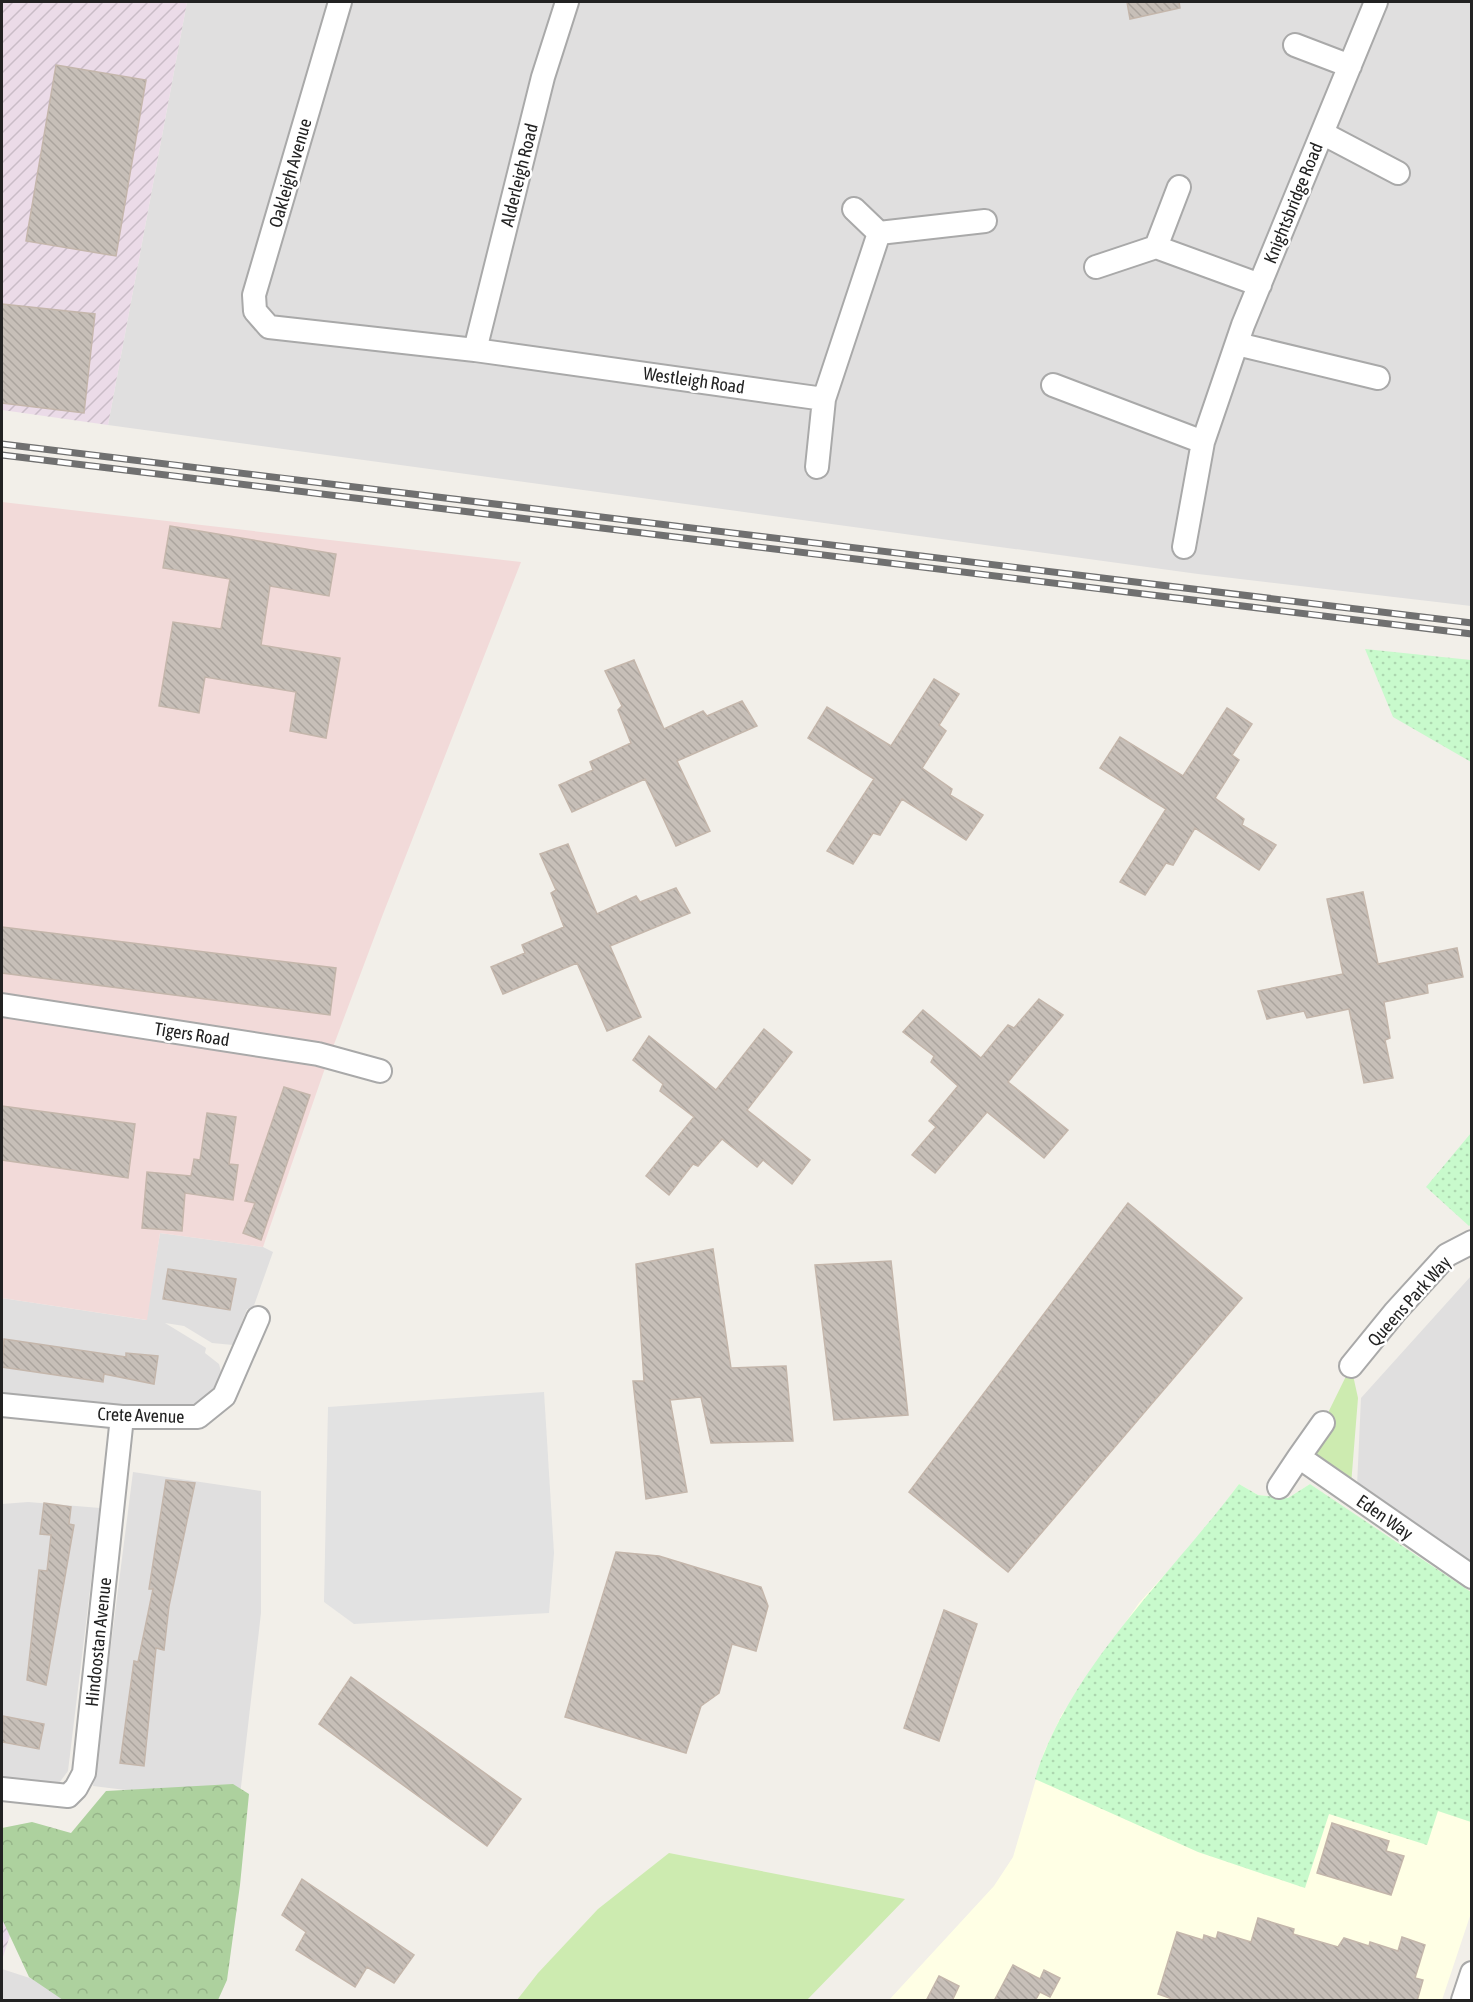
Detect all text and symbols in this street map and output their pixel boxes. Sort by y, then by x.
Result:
street label: Oakleigh Avenue [264,116,316,230]
street label: Alderleigh Road [496,121,542,229]
street label: Knightsbridge Road [1259,139,1327,267]
street label: Westleigh Road [642,362,746,398]
street label: Tigers Road [153,1018,231,1050]
street label: Queens Park Way [1363,1252,1455,1350]
street label: Crete Avenue [97,1403,185,1427]
street label: Eden Way [1353,1490,1417,1544]
street label: Hindoostan Avenue [81,1576,115,1708]

